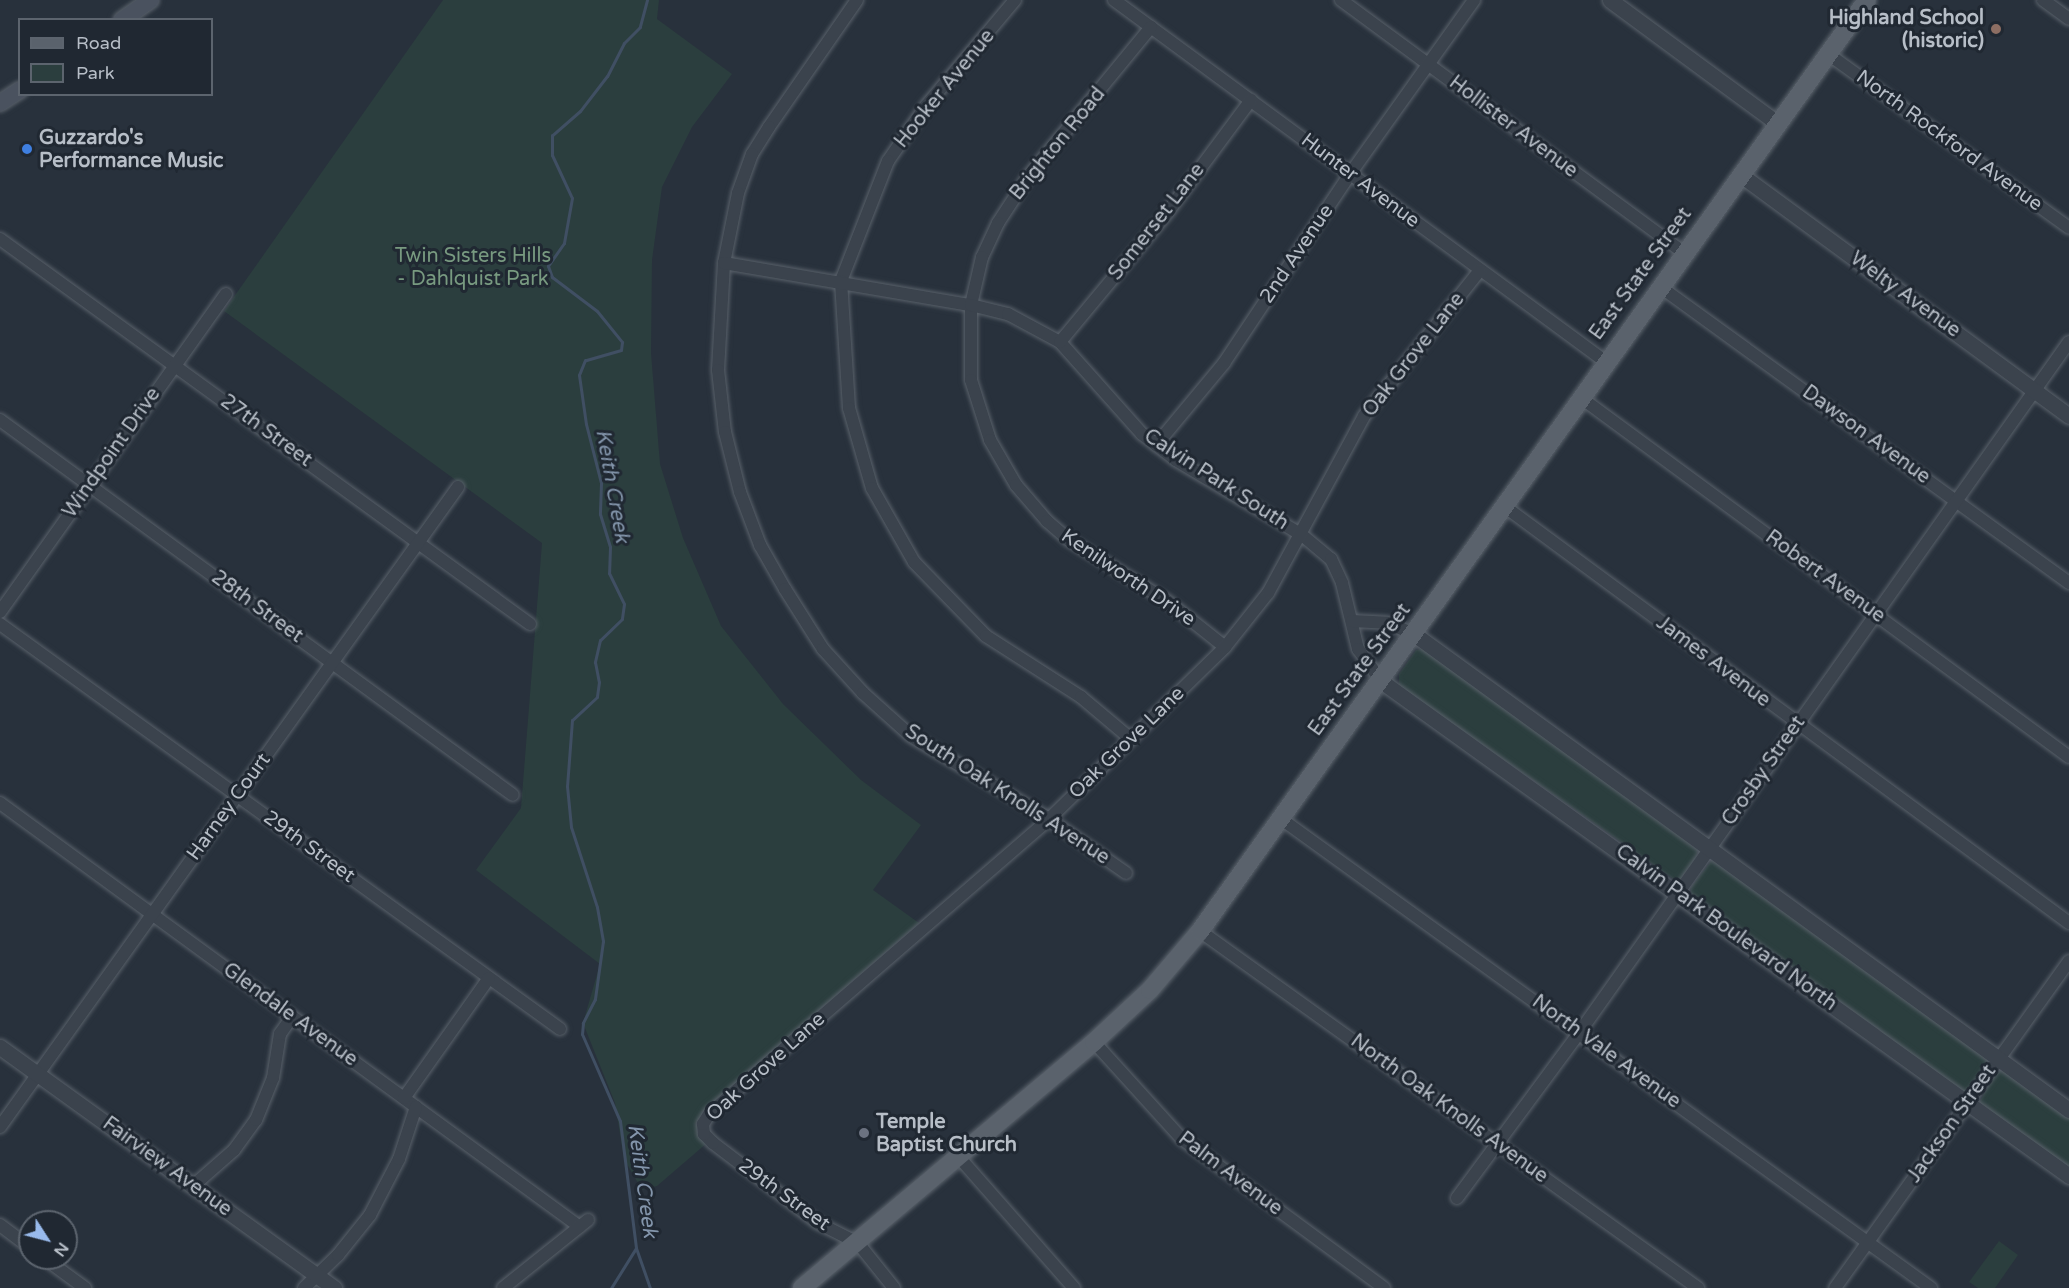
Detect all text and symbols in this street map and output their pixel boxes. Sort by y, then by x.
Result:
place label: Highland School (historic) [1829,6,1984,53]
legend [18,18,213,96]
marker: Highland School (historic) [1989,22,2003,36]
street label: Hooker Avenue [890,25,1000,153]
text: Road [76,32,121,54]
text: Park [76,62,114,84]
street label: North Rockford Avenue [1851,65,2047,217]
street label: Hollister Avenue [1444,71,1582,183]
street label: Brighton Road [1005,83,1111,205]
place label: Guzzardo's Performance Music [39,126,223,173]
street label: Hunter Avenue [1296,129,1424,233]
marker: Guzzardo's Performance Music [20,142,34,156]
street label: Somerset Lane [1104,159,1210,285]
street label: 2nd Avenue [1255,200,1339,308]
street label: East State Street [1585,203,1697,345]
park label: Twin Sisters Hills - Dahlquist Park [395,244,551,291]
street label: Welty Avenue [1845,247,1965,343]
street label: Oak Grove Lane [1358,288,1470,422]
street label: Dawson Avenue [1797,380,1935,490]
street label: Windpoint Drive [58,383,166,523]
street label: 27th Street [216,390,316,472]
street label: Calvin Park South [1139,424,1293,536]
water label: Keith Creek [590,427,634,545]
street label: Kenilworth Drive [1056,524,1200,632]
street label: Robert Avenue [1760,525,1890,629]
street label: 28th Street [207,566,307,648]
street label: East State Street [1304,599,1416,741]
street label: James Avenue [1651,611,1775,713]
street label: Oak Grove Lane [1064,682,1190,804]
street label: Crosby Street [1717,712,1811,830]
street label: South Oak Knolls Avenue [900,720,1114,870]
street label: Harney Court [182,749,276,865]
street label: 29th Street [259,806,359,888]
street label: Calvin Park Boulevard North [1611,840,1841,1016]
street label: Glendale Avenue [218,958,362,1072]
street label: North Vale Avenue [1527,990,1685,1114]
street label: Oak Grove Lane [702,1008,830,1126]
street label: North Oak Knolls Avenue [1346,1029,1552,1189]
street label: Jackson Street [1903,1060,2001,1188]
place label: Temple Baptist Church [876,1110,1017,1157]
street label: Fairview Avenue [98,1112,236,1222]
water label: Keith Creek [622,1122,662,1240]
marker: Temple Baptist Church [857,1126,871,1140]
street label: Palm Avenue [1173,1127,1287,1221]
street label: 29th Street [734,1154,834,1236]
north arrow [18,1210,78,1270]
text: N [49,1238,73,1260]

